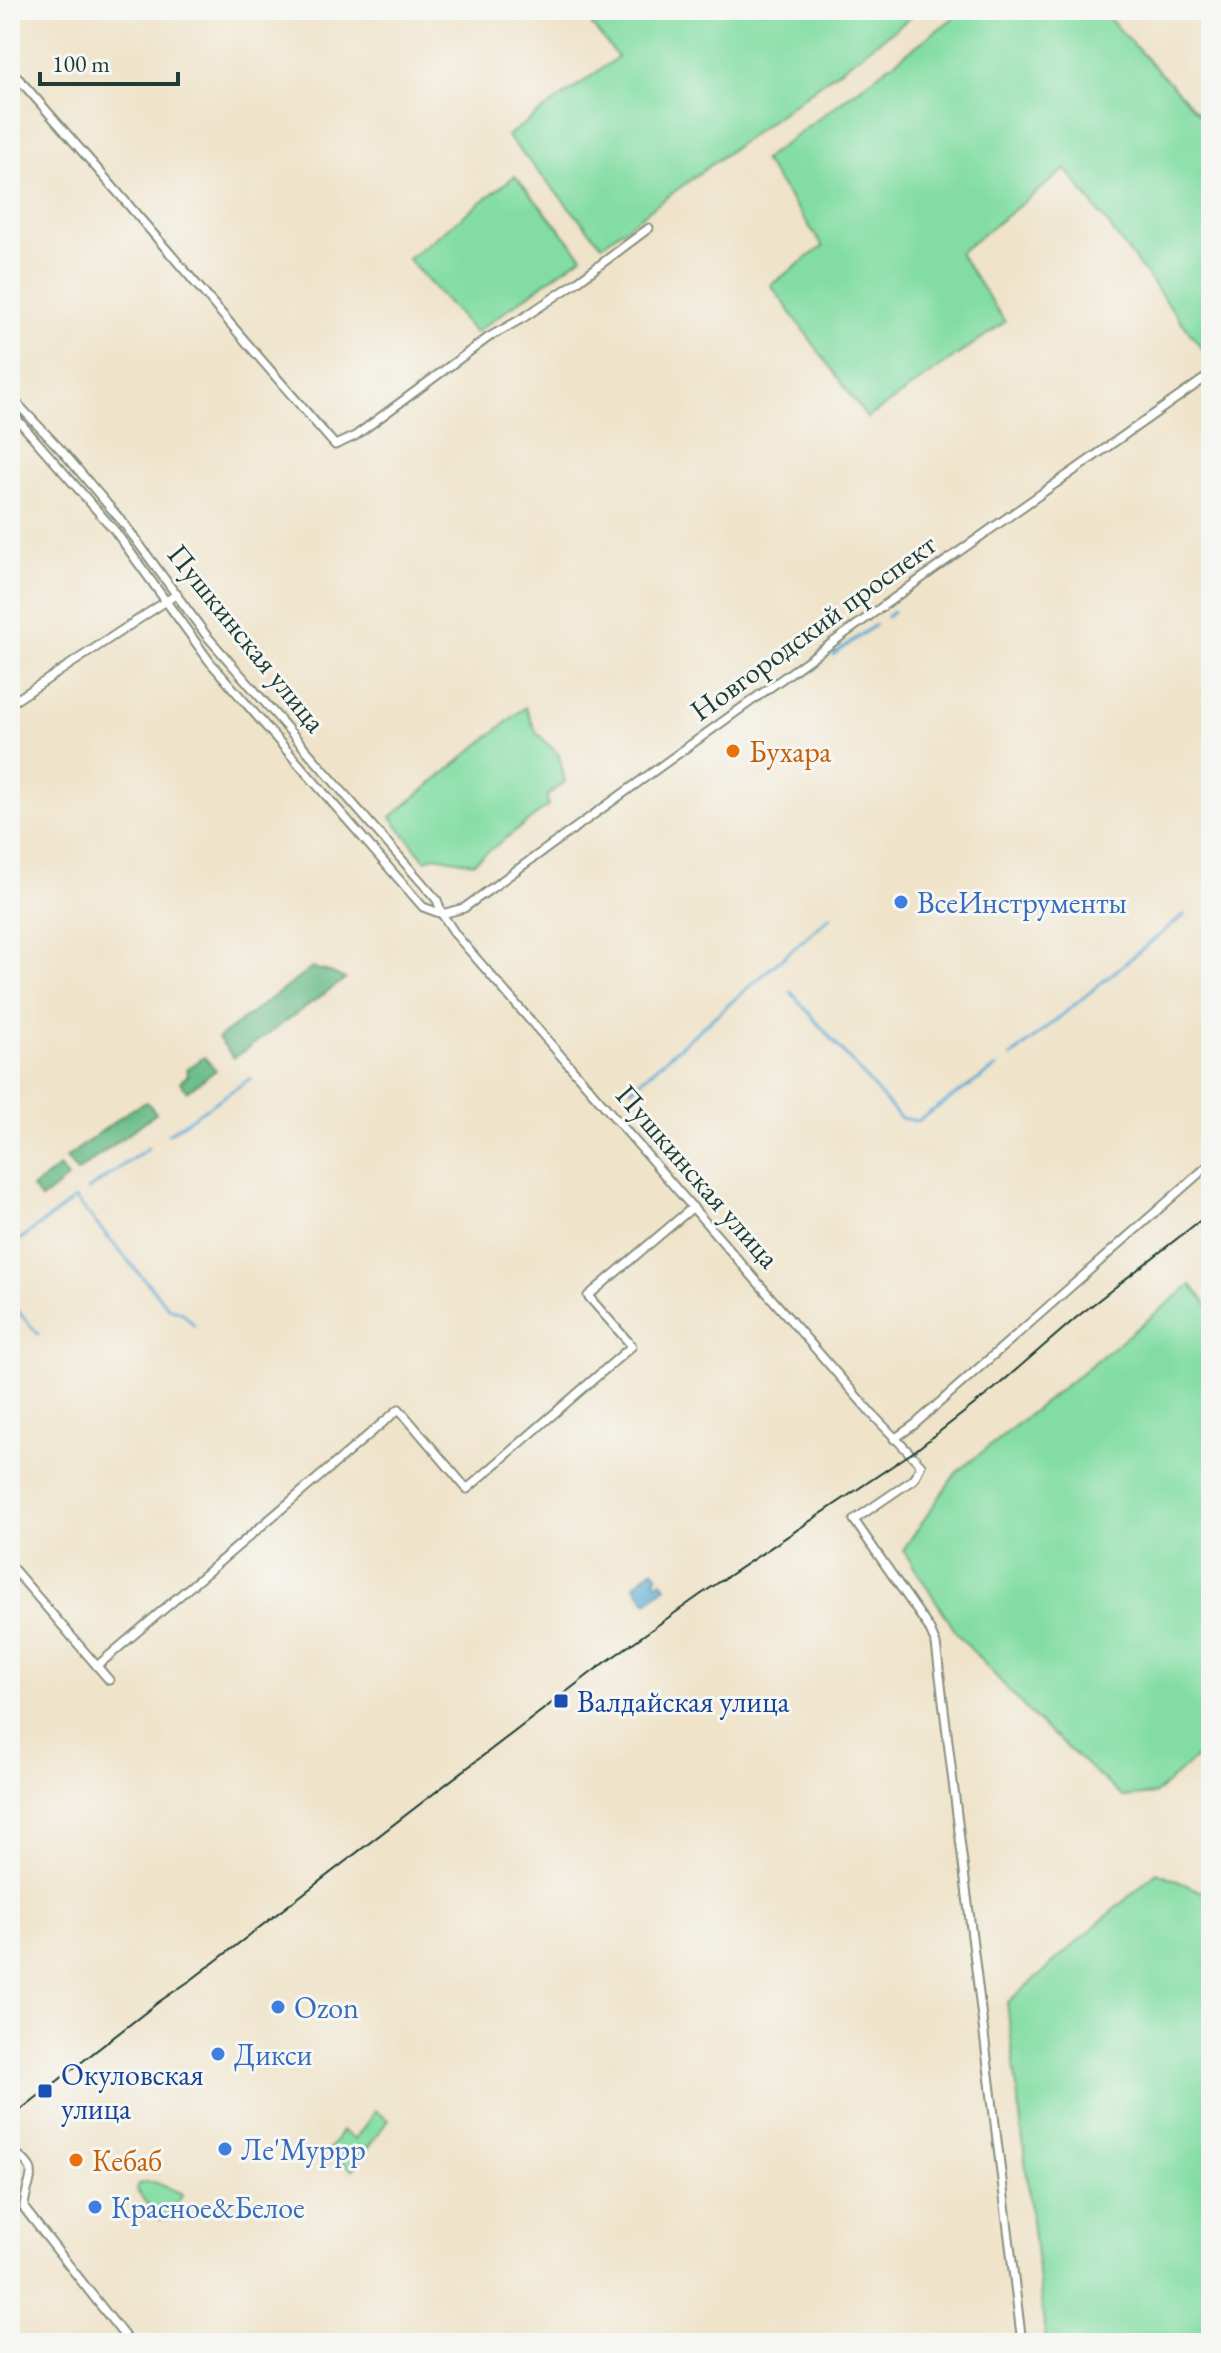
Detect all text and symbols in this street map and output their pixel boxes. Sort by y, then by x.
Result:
scale bar [40,36,178,86]
text: 100 m [52,48,110,79]
street label: Новгородский проспект [682,524,944,730]
street label: Пушкинская улица [159,536,335,740]
place label: Бухара [749,732,831,771]
marker: Бухара [724,742,742,760]
place label: ВсеИнструменты [917,883,1127,922]
marker: ВсеИнструменты [892,893,910,911]
street label: Пушкинская улица [607,1076,789,1276]
place label: Валдайская улица [577,1682,790,1721]
marker: Валдайская улица [552,1692,570,1710]
place label: Ozon [294,1988,359,2027]
marker: Ozon [269,1998,287,2016]
place label: Дикси [234,2035,312,2074]
marker: Дикси [209,2045,227,2063]
place label: Окуловская улица [61,2055,204,2128]
marker: Окуловская улица [36,2082,54,2100]
place label: Ле'Муррр [241,2130,366,2169]
marker: Ле'Муррр [216,2140,234,2158]
place label: Кебаб [92,2141,162,2180]
marker: Кебаб [67,2151,85,2169]
place label: Красное&Белое [111,2188,305,2227]
marker: Красное&Белое [86,2198,104,2216]

